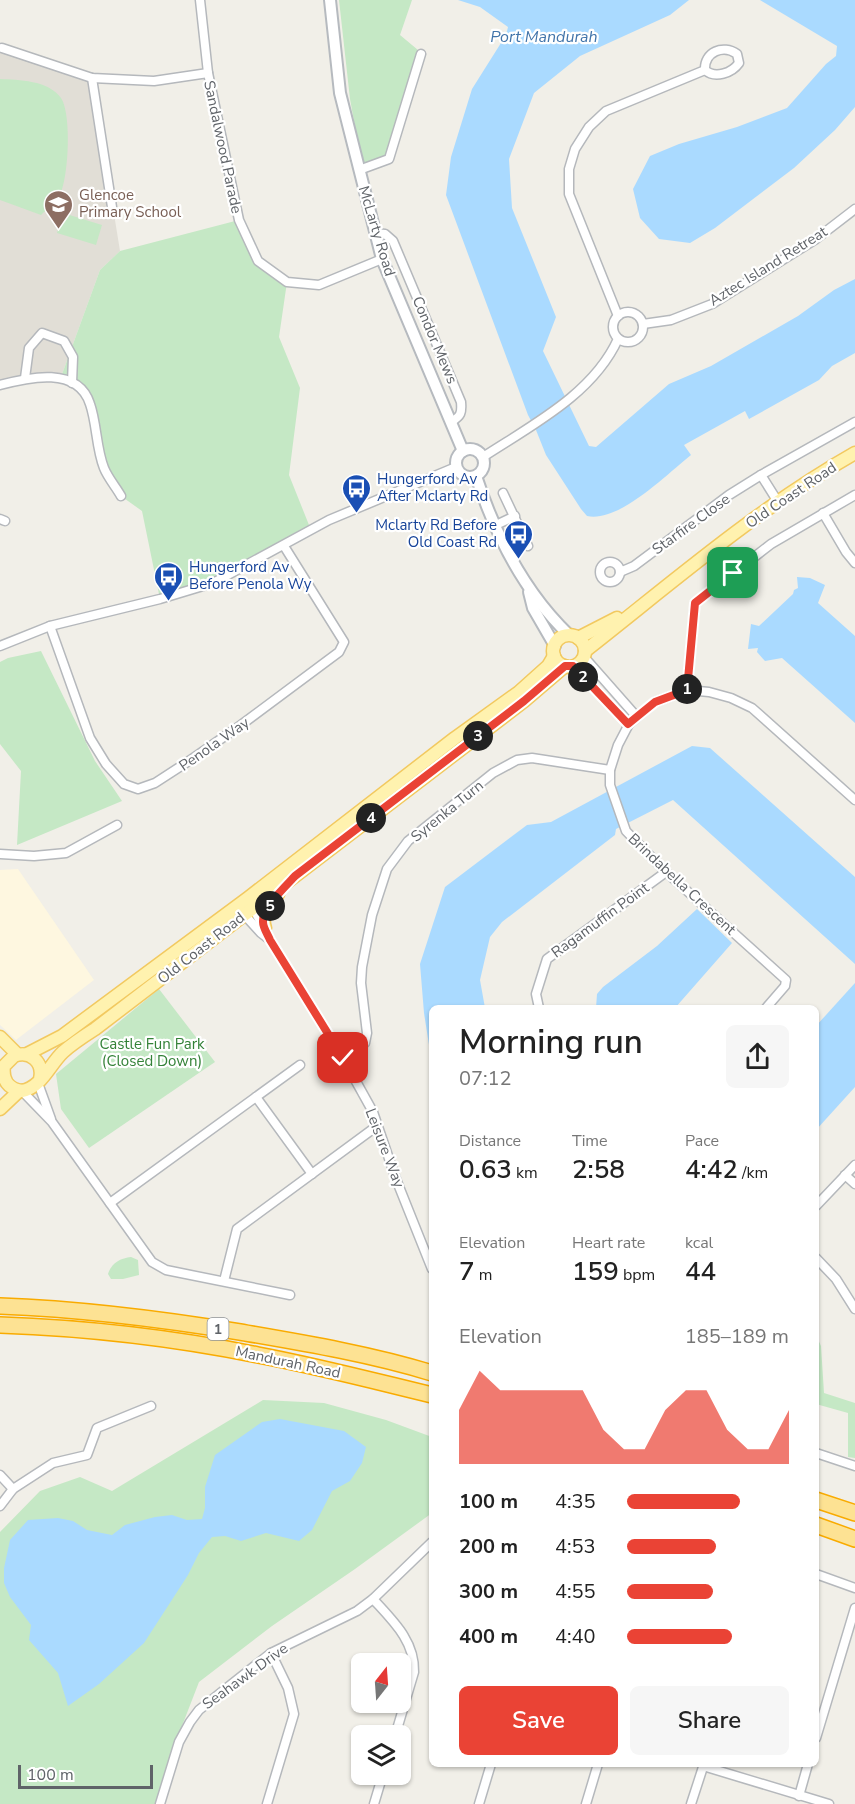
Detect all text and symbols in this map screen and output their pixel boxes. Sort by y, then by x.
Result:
water label: Port Mandurah [490,26,598,48]
street label: Sandalwood Parade [199,79,247,215]
street label: McLarty Road [354,183,400,279]
place label: Glencoe Primary School [79,185,182,222]
school or university icon: Glencoe Primary School [42,188,74,230]
street label: Aztec Island Retreat [705,221,832,310]
street label: Condor Mews [408,293,462,387]
street label: Old Coast Road [742,457,840,533]
place label: Hungerford Av After Mclarty Rd [377,469,488,506]
bus stop icon: Hungerford Av After Mclarty Rd [340,472,372,514]
street label: Starfire Close [648,489,734,559]
place label: Mclarty Rd Before Old Coast Rd [375,515,497,552]
bus stop icon: Mclarty Rd Before Old Coast Rd [502,518,534,560]
pin [707,547,758,598]
icon: arrive [716,556,749,589]
place label: Hungerford Av Before Penola Wy [189,557,312,594]
bus stop icon: Hungerford Av Before Penola Wy [152,560,184,602]
pin: 2 [568,662,598,692]
text: 2 [578,666,588,688]
pin: 1 [672,674,702,704]
text: 1 [682,678,692,700]
street label: Penola Way [175,712,253,776]
pin: 3 [463,721,493,751]
text: 3 [473,725,483,747]
street label: Syrenka Turn [406,776,488,846]
pin: 4 [356,803,386,833]
text: 4 [366,807,376,829]
street label: Brindabella Crescent [624,829,741,940]
street label: Ragamuffin Point [547,877,653,962]
pin: 5 [255,891,285,921]
text: 5 [265,895,275,917]
street label: Old Coast Road [153,908,249,988]
text: Morning run [459,1020,643,1065]
button: share [726,1025,789,1088]
pin [317,1032,368,1083]
park label: Castle Fun Park (Closed Down) [99,1034,205,1071]
icon: check [326,1041,359,1074]
text: 07:12 [459,1065,512,1092]
street label: Leisure Way [361,1105,409,1191]
text: Distance [459,1130,521,1152]
text: Time [572,1130,608,1152]
text: Pace [685,1130,719,1152]
text: 0.63 [459,1152,512,1187]
text: 2:58 [572,1152,625,1187]
text: 4:42 [685,1152,738,1187]
text: km [512,1162,538,1184]
text: /km [738,1162,768,1184]
text: Elevation [459,1232,525,1254]
text: Heart rate [572,1232,645,1254]
text: kcal [685,1232,713,1254]
text: 7 [459,1254,475,1289]
text: 159 [572,1254,619,1289]
text: 44 [685,1254,716,1289]
text: m [475,1264,492,1286]
text: bpm [619,1264,655,1286]
road number: 1 [208,1318,228,1340]
text: Elevation [459,1323,542,1350]
text: 185–189 m [685,1323,789,1350]
street label: Mandurah Road [234,1341,342,1383]
text: 100 m [459,1488,518,1515]
text: 4:35 [555,1488,596,1515]
text: 200 m [459,1533,518,1560]
text: 4:53 [555,1533,596,1560]
text: 300 m [459,1578,518,1605]
text: 4:55 [555,1578,596,1605]
text: 400 m [459,1623,518,1650]
text: 4:40 [555,1623,596,1650]
street label: Seahawk Drive [198,1638,292,1714]
north arrow [351,1653,411,1713]
map controls [351,1653,411,1785]
button: Save [459,1686,618,1755]
button: Share [630,1686,789,1755]
button: layers [351,1725,411,1785]
scale bar [18,1762,153,1790]
text: 100 m [27,1764,74,1786]

